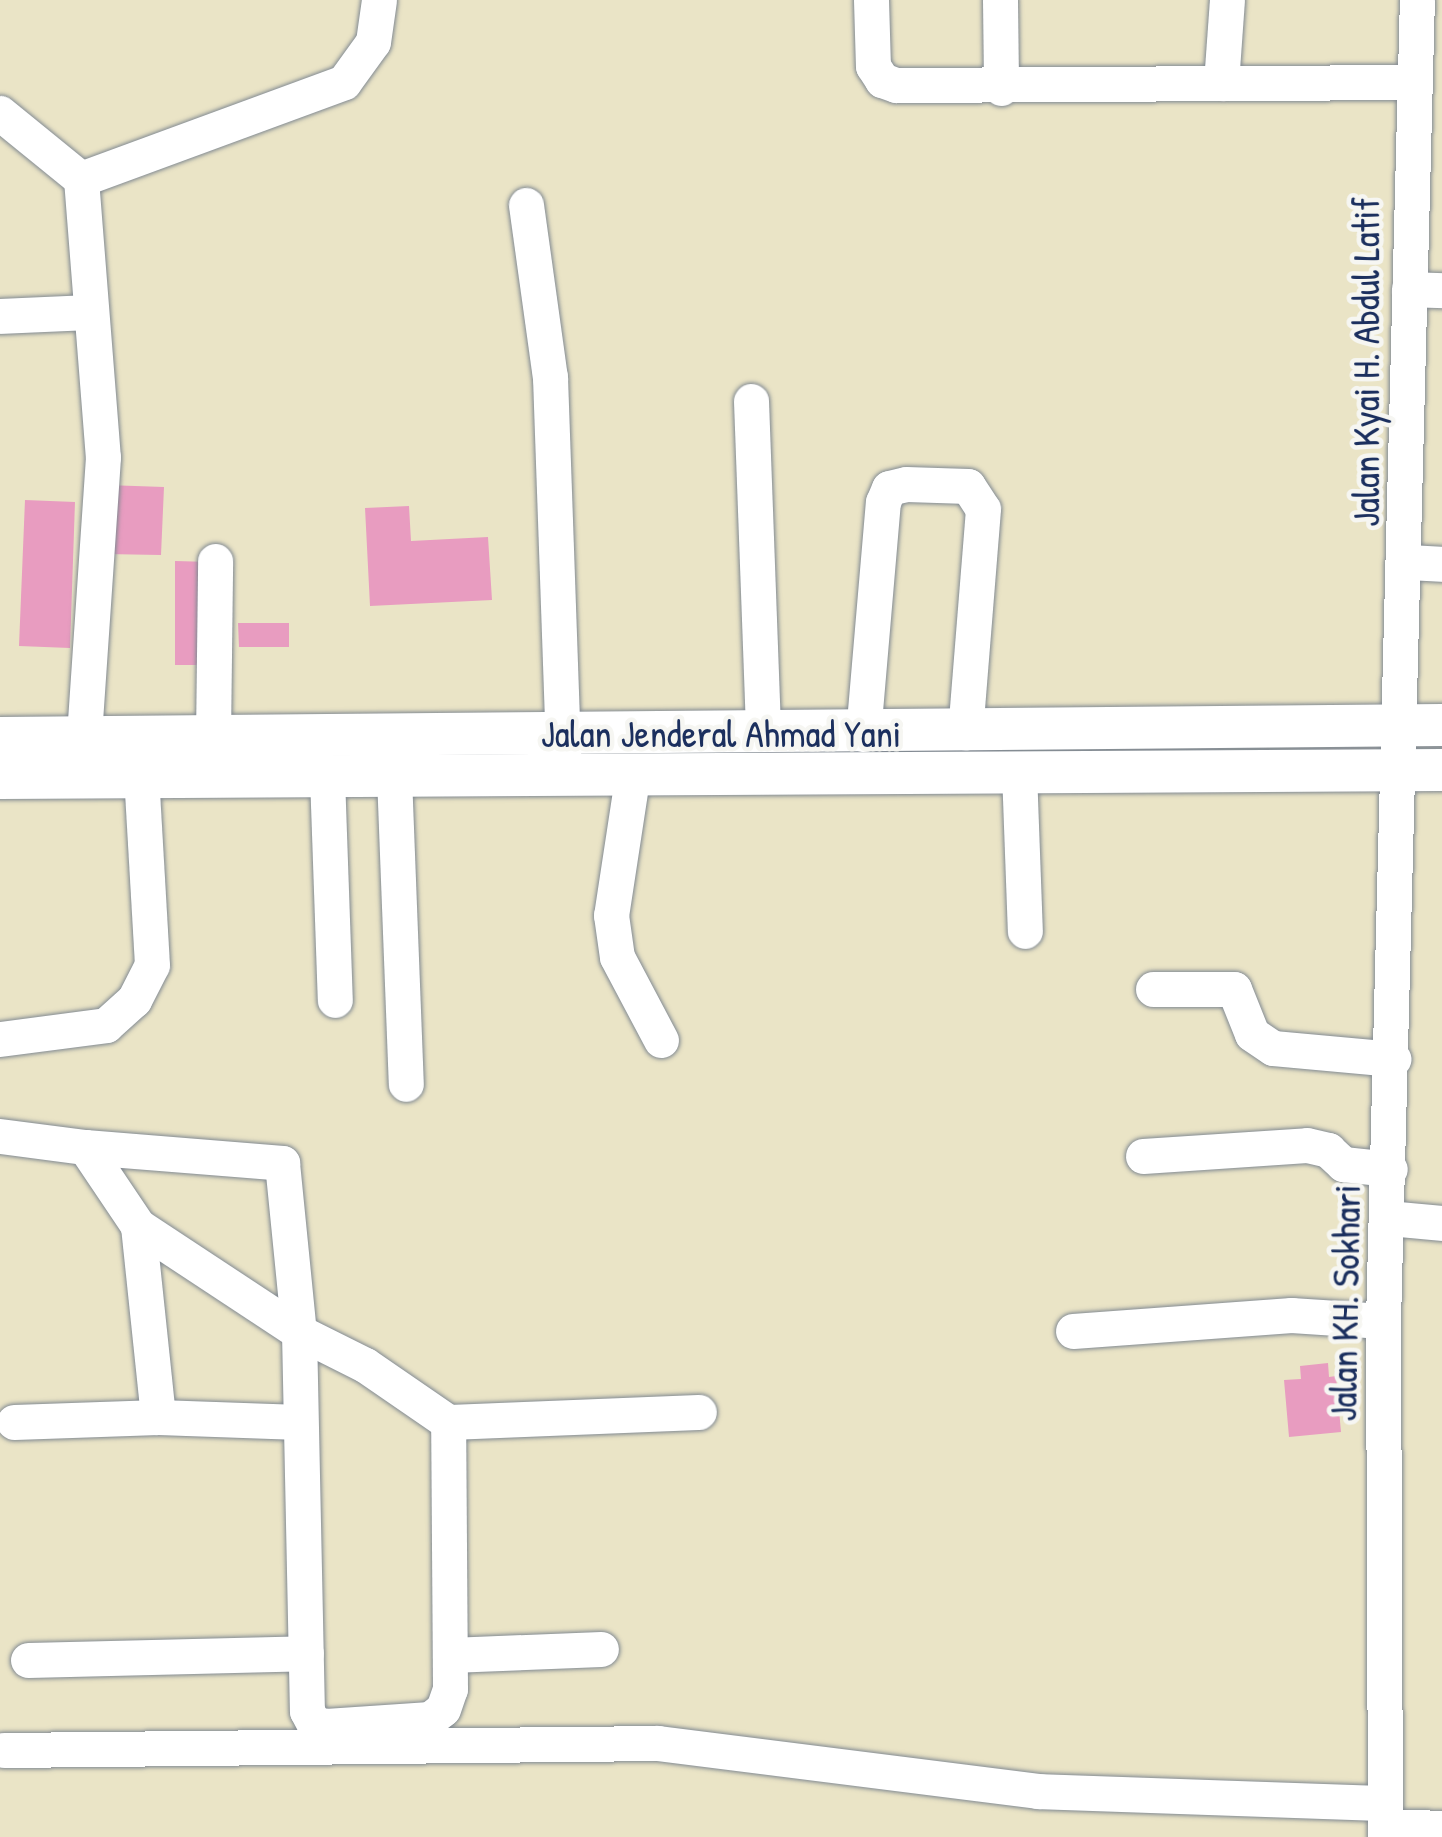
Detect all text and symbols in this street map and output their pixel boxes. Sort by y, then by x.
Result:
street label: Jalan Kyai H. Abdul Latif [1343,197,1389,527]
street label: Jalan Jenderal Ahmad Yani [541,711,901,757]
street label: Jalan KH. Sokhari [1320,1184,1370,1422]

